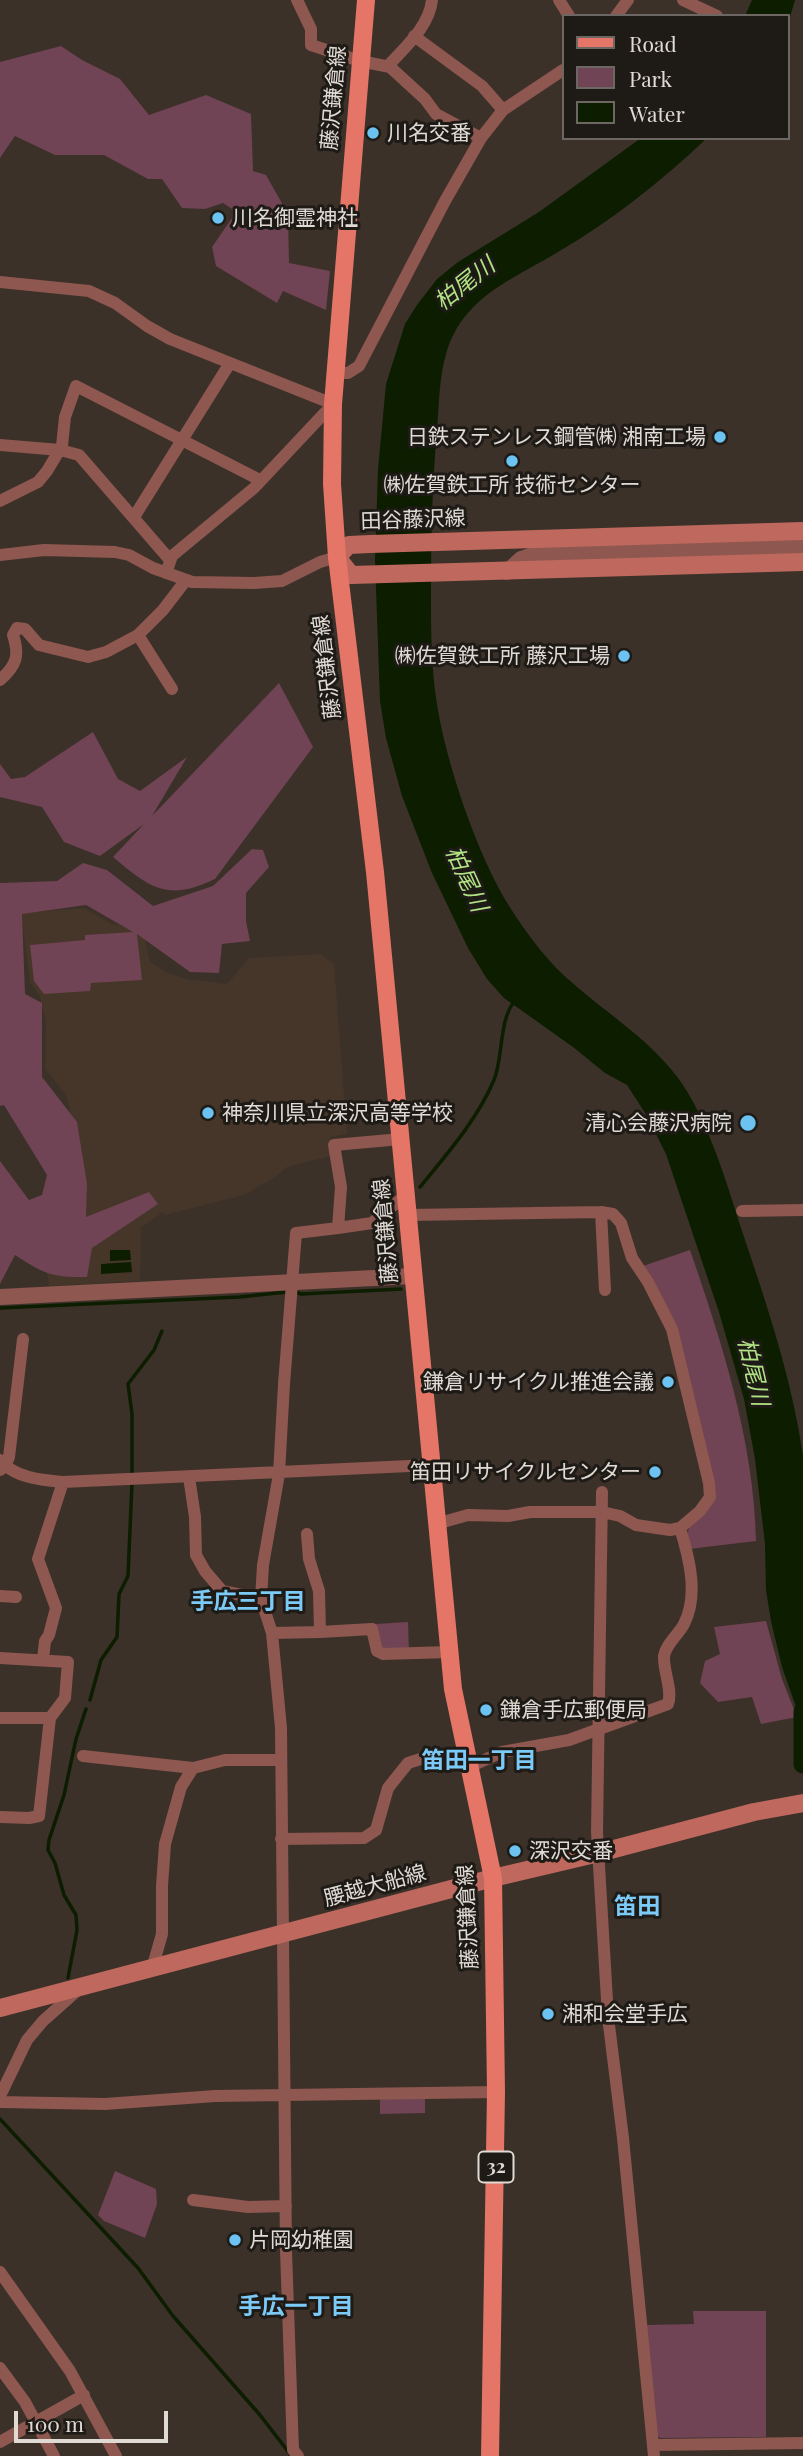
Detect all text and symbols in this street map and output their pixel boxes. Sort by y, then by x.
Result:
legend [562,14,789,140]
text: Road [629,29,677,57]
street label: 藤沢鎌倉線 [317,45,351,151]
text: Park [629,64,672,92]
text: Water [629,99,685,127]
place label: 川名交番 [387,120,471,146]
marker: 川名交番 [365,125,381,141]
place label: 川名御霊神社 [232,205,358,231]
marker: 川名御霊神社 [210,210,226,226]
water label: 柏尾川 [429,252,501,316]
place label: 日鉄ステンレス鋼管㈱ 湘南工場 [407,424,706,450]
marker: 日鉄ステンレス鋼管㈱ 湘南工場 [712,429,728,445]
marker: ㈱佐賀鉄工所 技術センター [504,453,520,469]
place label: ㈱佐賀鉄工所 技術センター [383,472,641,498]
street label: 田谷藤沢線 [360,506,466,534]
street label: 藤沢鎌倉線 [308,613,346,721]
place label: ㈱佐賀鉄工所 藤沢工場 [395,643,610,669]
marker: ㈱佐賀鉄工所 藤沢工場 [616,648,632,664]
water label: 柏尾川 [439,842,493,916]
place label: 神奈川県立深沢高等学校 [222,1100,453,1126]
marker: 神奈川県立深沢高等学校 [200,1105,216,1121]
place label: 清心会藤沢病院 [585,1110,732,1136]
marker: 清心会藤沢病院 [738,1113,758,1133]
street label: 藤沢鎌倉線 [369,1178,403,1284]
water label: 柏尾川 [732,1335,774,1409]
place label: 鎌倉リサイクル推進会議 [423,1369,654,1395]
marker: 鎌倉リサイクル推進会議 [660,1374,676,1390]
place label: 笛田リサイクルセンター [410,1459,641,1485]
marker: 笛田リサイクルセンター [647,1464,663,1480]
district label: 手広三丁目 [191,1588,305,1616]
place label: 鎌倉手広郵便局 [500,1697,647,1723]
marker: 鎌倉手広郵便局 [478,1702,494,1718]
district label: 笛田一丁目 [422,1747,536,1775]
place label: 深沢交番 [529,1838,613,1864]
marker: 深沢交番 [507,1843,523,1859]
street label: 腰越大船線 [321,1860,429,1912]
street label: 藤沢鎌倉線 [453,1864,483,1970]
district label: 笛田 [614,1893,660,1921]
place label: 湘和会堂手広 [562,2001,688,2027]
marker: 湘和会堂手広 [540,2006,556,2022]
road number: 32 [478,2152,514,2182]
place label: 片岡幼稚園 [249,2227,354,2253]
marker: 片岡幼稚園 [227,2232,243,2248]
district label: 手広一丁目 [239,2293,353,2321]
scale bar [18,2396,172,2440]
text: 100 m [27,2409,84,2437]

